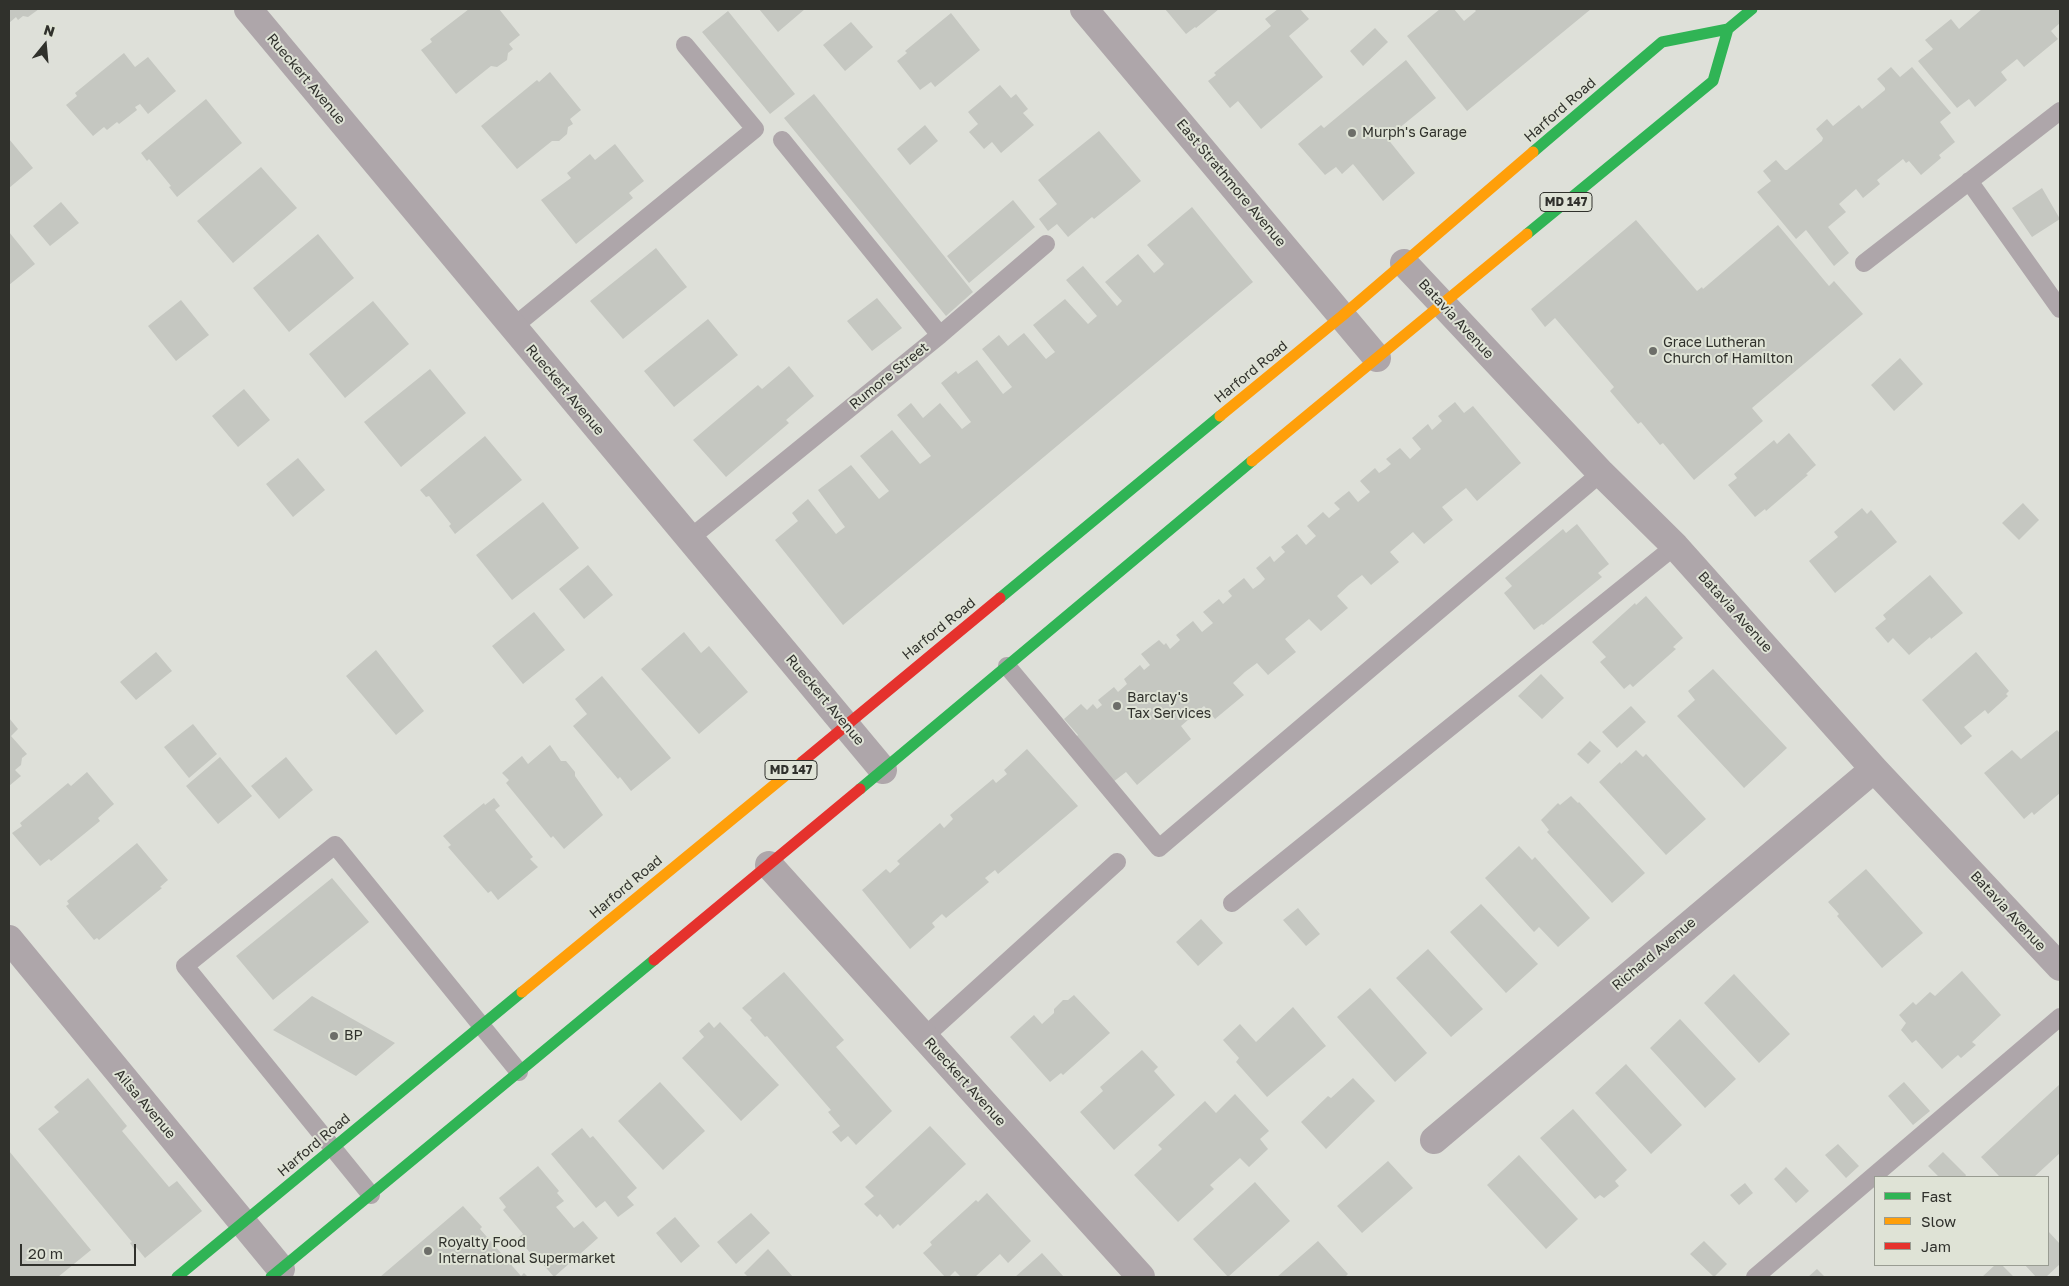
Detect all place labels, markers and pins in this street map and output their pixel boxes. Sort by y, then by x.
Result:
place label: Murph's Garage [1362,125,1467,141]
marker: Murph's Garage [1346,127,1358,139]
place label: Grace Lutheran Church of Hamilton [1663,335,1793,368]
marker: Grace Lutheran Church of Hamilton [1647,345,1659,357]
place label: Barclay's Tax Services [1127,690,1211,722]
marker: Barclay's Tax Services [1111,700,1123,712]
place label: BP [344,1028,363,1044]
marker: BP [328,1030,340,1042]
place label: Royalty Food International Supermarket [438,1235,615,1268]
marker: Royalty Food International Supermarket [422,1245,434,1257]

